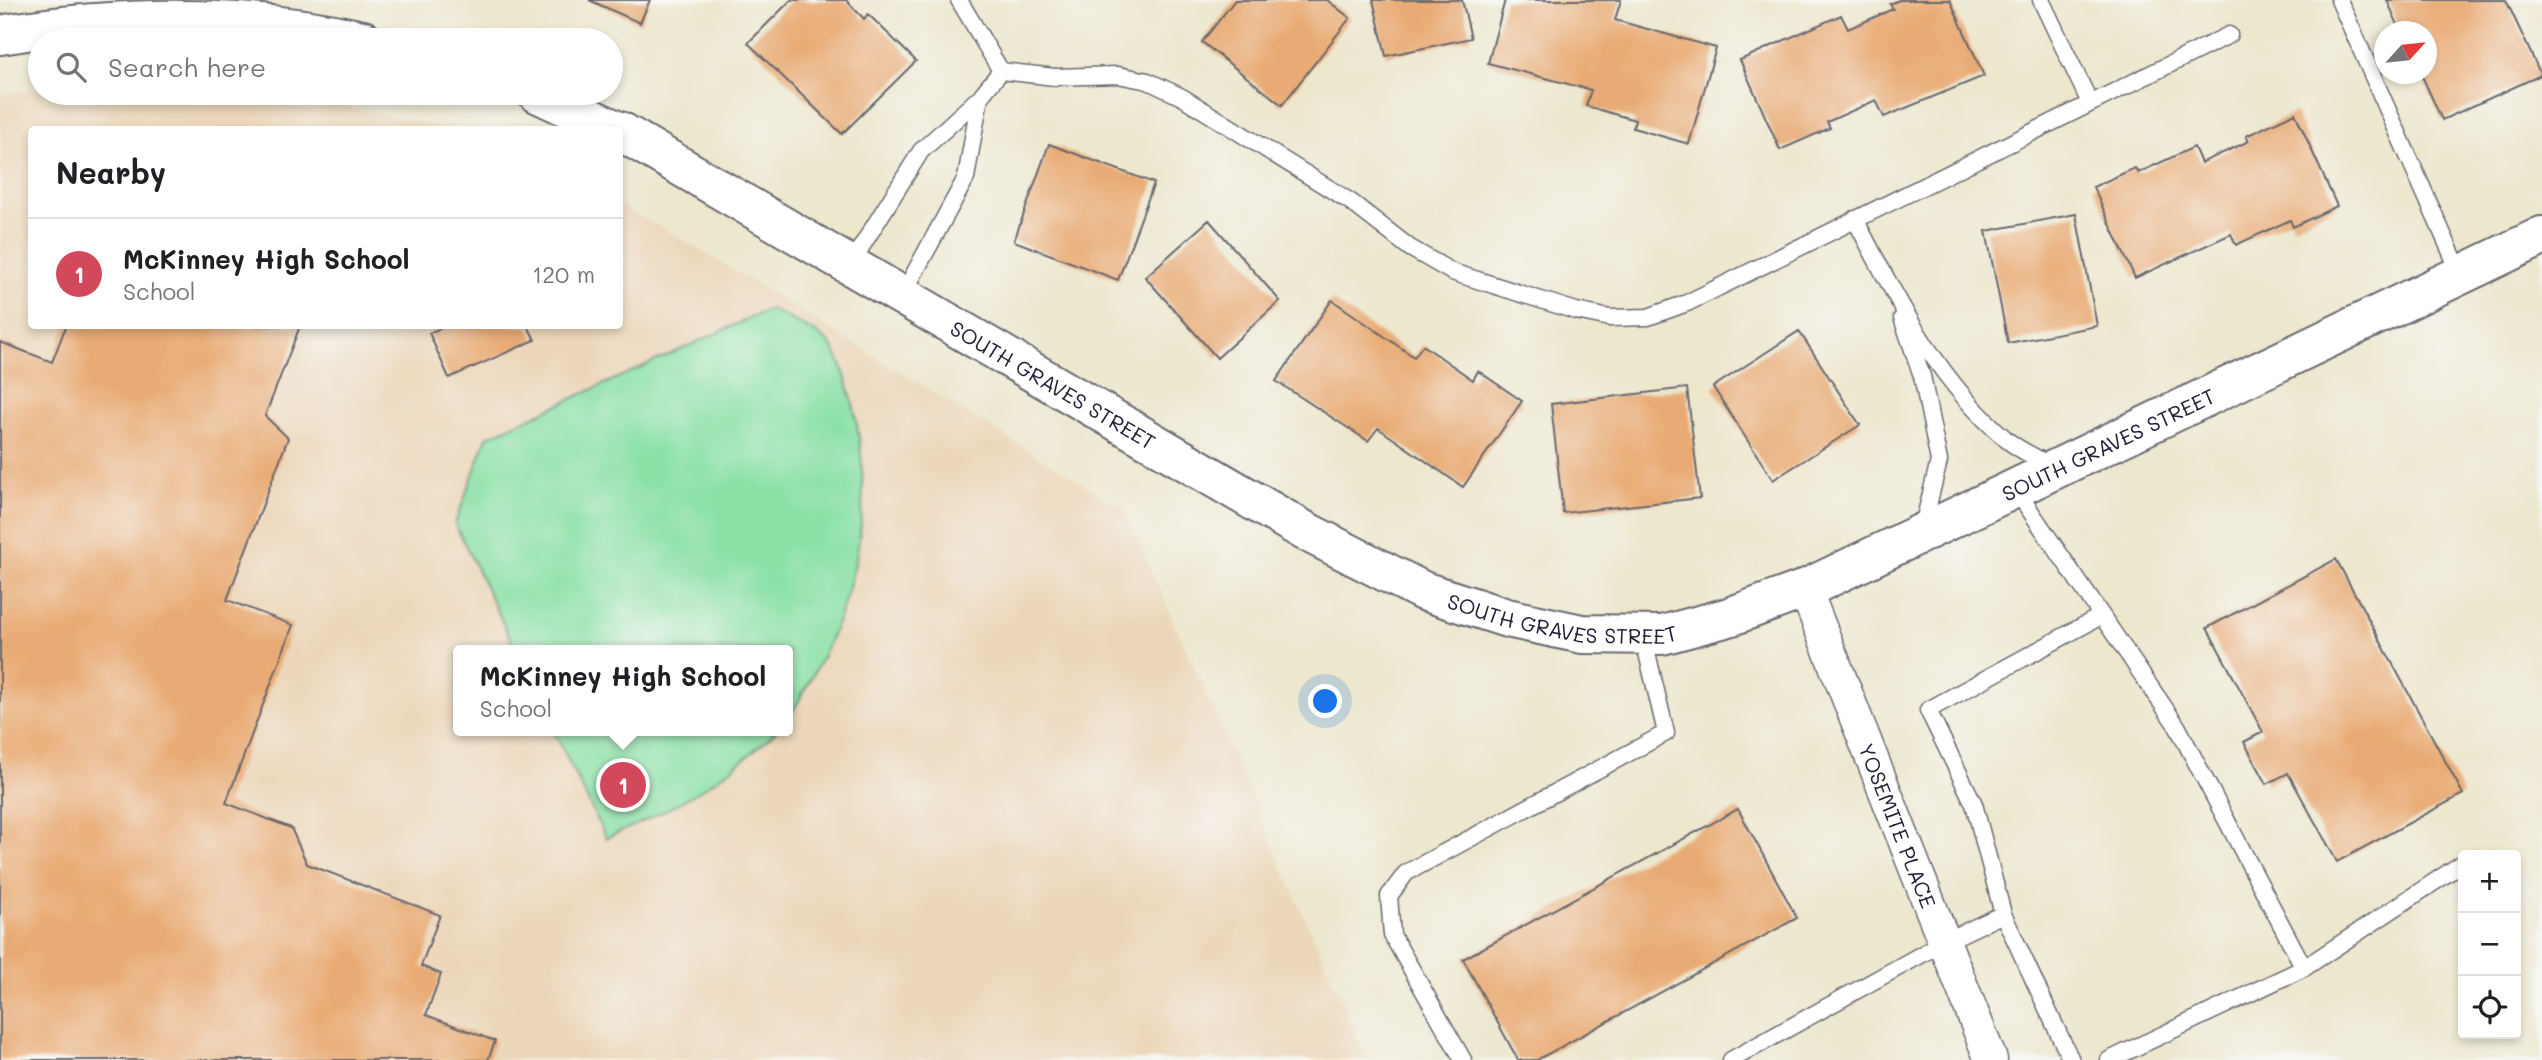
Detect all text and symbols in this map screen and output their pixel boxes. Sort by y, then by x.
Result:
north arrow [2374,21,2437,84]
search box [28,28,623,105]
icon: search [52,48,90,86]
text: Search here [108,50,266,84]
text: Nearby [56,152,166,192]
text: McKinney High School [123,242,409,276]
text: 1 [74,259,84,289]
text: 120 m [532,259,595,289]
text: School [123,276,196,306]
street label: SOUTH GRAVES STREET [946,314,1161,455]
street label: SOUTH GRAVES STREET [1997,381,2219,506]
street label: SOUTH GRAVES STREET [1444,586,1680,649]
popup [453,645,793,736]
text: McKinney High School [480,659,766,693]
your location [1308,684,1342,718]
text: School [480,693,552,723]
street label: YOSEMITE PLACE [1854,739,1943,912]
pin: 1 [600,759,646,811]
map controls [2458,850,2521,1039]
button: + [2458,850,2521,913]
button: − [2458,913,2521,976]
button: locate [2458,976,2521,1039]

